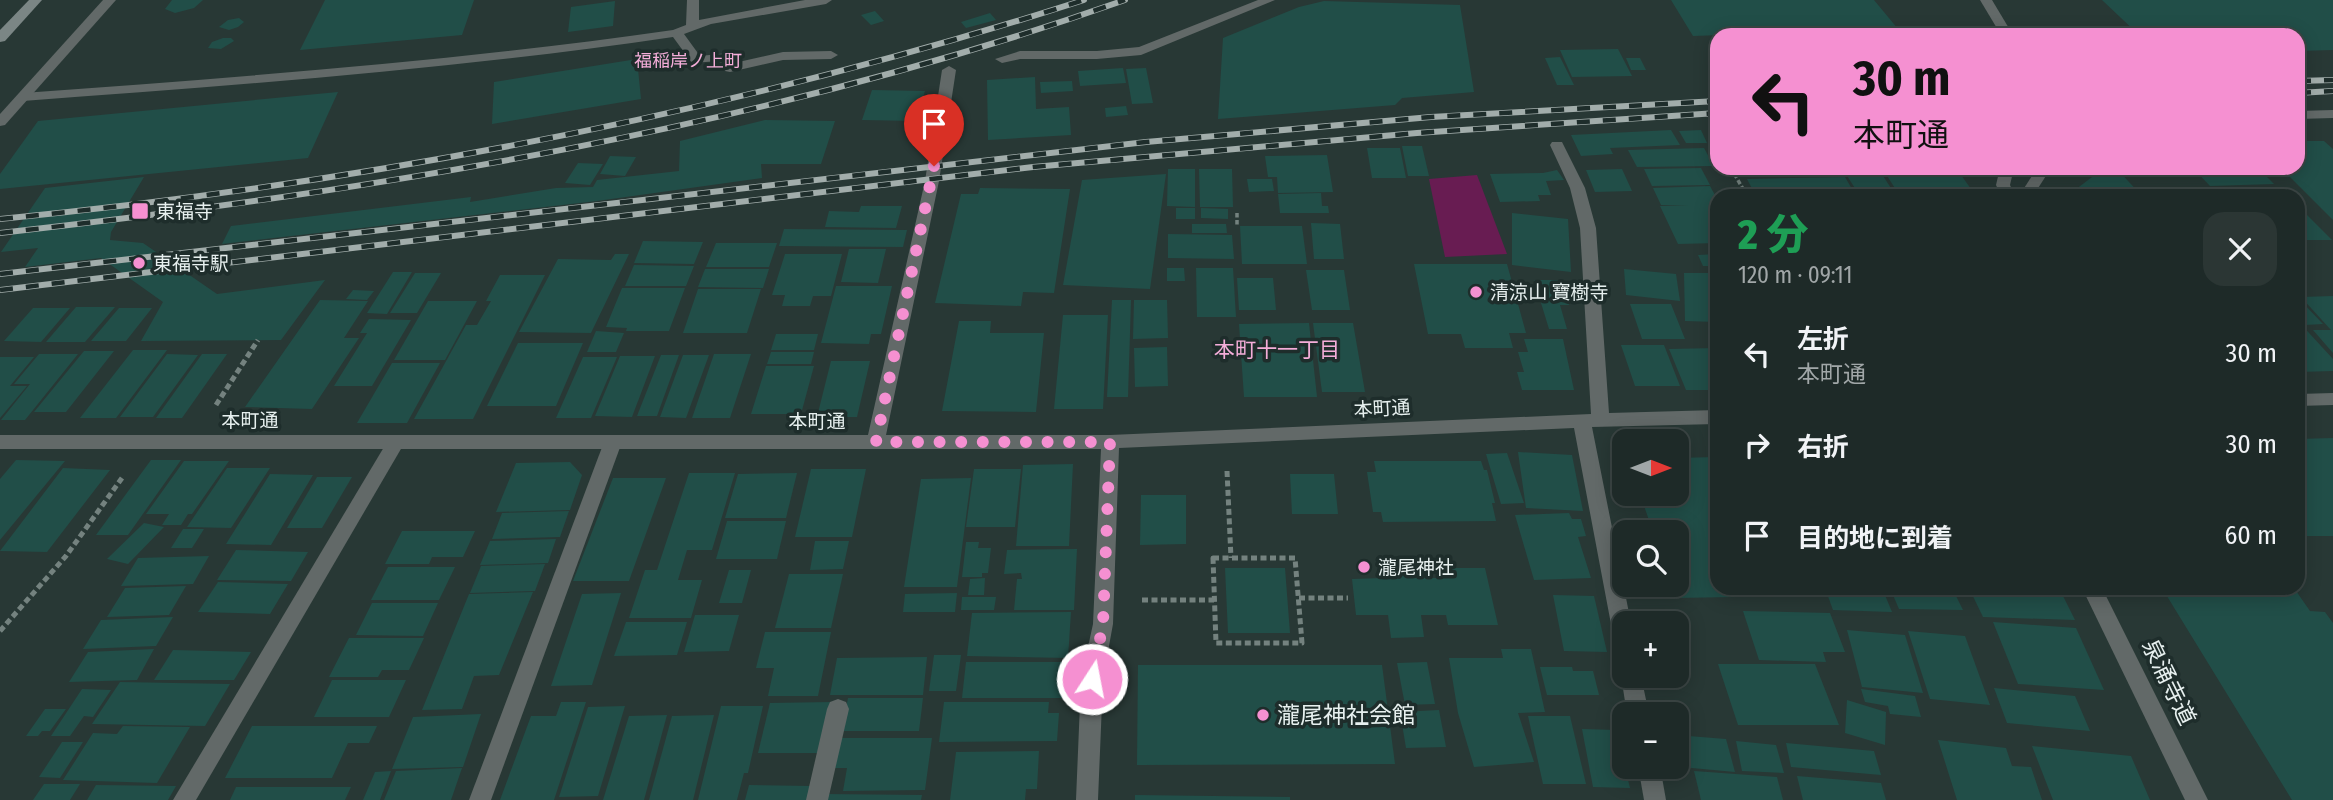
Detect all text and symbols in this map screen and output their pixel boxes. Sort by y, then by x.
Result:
text: 30 m [1853,49,1951,108]
district label: 福稲岸ノ上町 [634,50,742,72]
icon: left [1738,56,1829,147]
pin [904,94,964,166]
icon: arrive [915,105,953,143]
text: 本町通 [1853,116,1949,154]
place label: 東福寺 [156,200,213,223]
marker: 東福寺 [130,201,150,221]
text: 2 分 [1738,210,1808,260]
button: close [2203,212,2277,286]
place label: 東福寺駅 [153,252,229,275]
marker: 東福寺駅 [131,255,147,271]
text: 120 m · 09:11 [1738,261,1852,289]
place label: 清涼山 寶樹寺 [1490,281,1608,304]
marker: 清涼山 寶樹寺 [1468,284,1484,300]
text: 左折 [1797,324,1849,355]
icon: left [1738,335,1776,373]
district label: 本町十一丁目 [1214,337,1340,363]
text: 30 m [2226,338,2277,369]
text: 本町通 [1797,360,1866,388]
street label: 本町通 [1353,396,1411,421]
street label: 本町通 [221,409,279,432]
street label: 本町通 [788,410,846,433]
icon: right [1738,426,1776,464]
north arrow [1612,429,1689,506]
map controls [1612,429,1689,779]
text: 30 m [2226,429,2277,460]
text: 右折 [1797,432,1849,463]
icon: arrive [1738,517,1776,555]
button: search [1612,520,1689,597]
text: 60 m [2224,520,2277,551]
text: 目的地に到着 [1797,523,1953,554]
place label: 瀧尾神社 [1378,556,1454,579]
marker: 瀧尾神社 [1356,559,1372,575]
button: + [1612,611,1689,688]
street label: 泉涌寺道 [2136,635,2202,729]
position arrow [1055,642,1129,716]
place label: 瀧尾神社会館 [1277,701,1415,729]
button: − [1612,702,1689,779]
marker: 瀧尾神社会館 [1255,707,1271,723]

